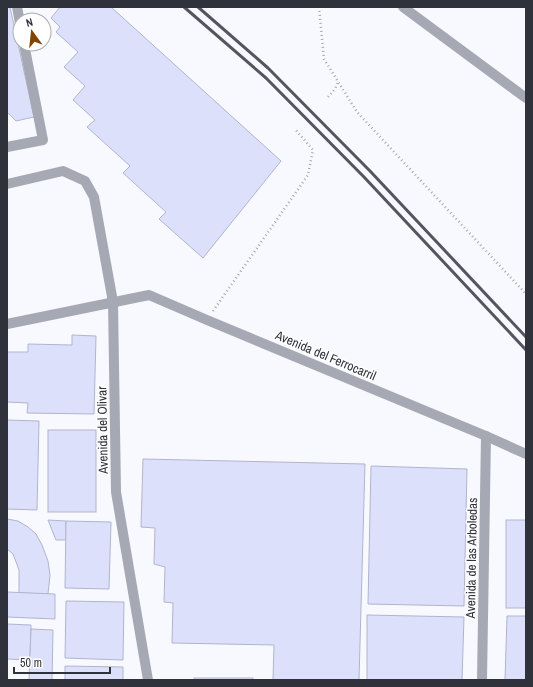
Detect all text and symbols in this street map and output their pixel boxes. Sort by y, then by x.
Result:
north arrow [12,12,52,52]
text: N [24,15,34,30]
street label: Avenida del Ferrocarril [272,326,379,384]
street label: Avenida del Olivar [93,386,112,475]
street label: Avenida de las Arboledas [462,498,481,620]
scale bar [14,649,110,675]
text: 50 m [20,655,42,671]

